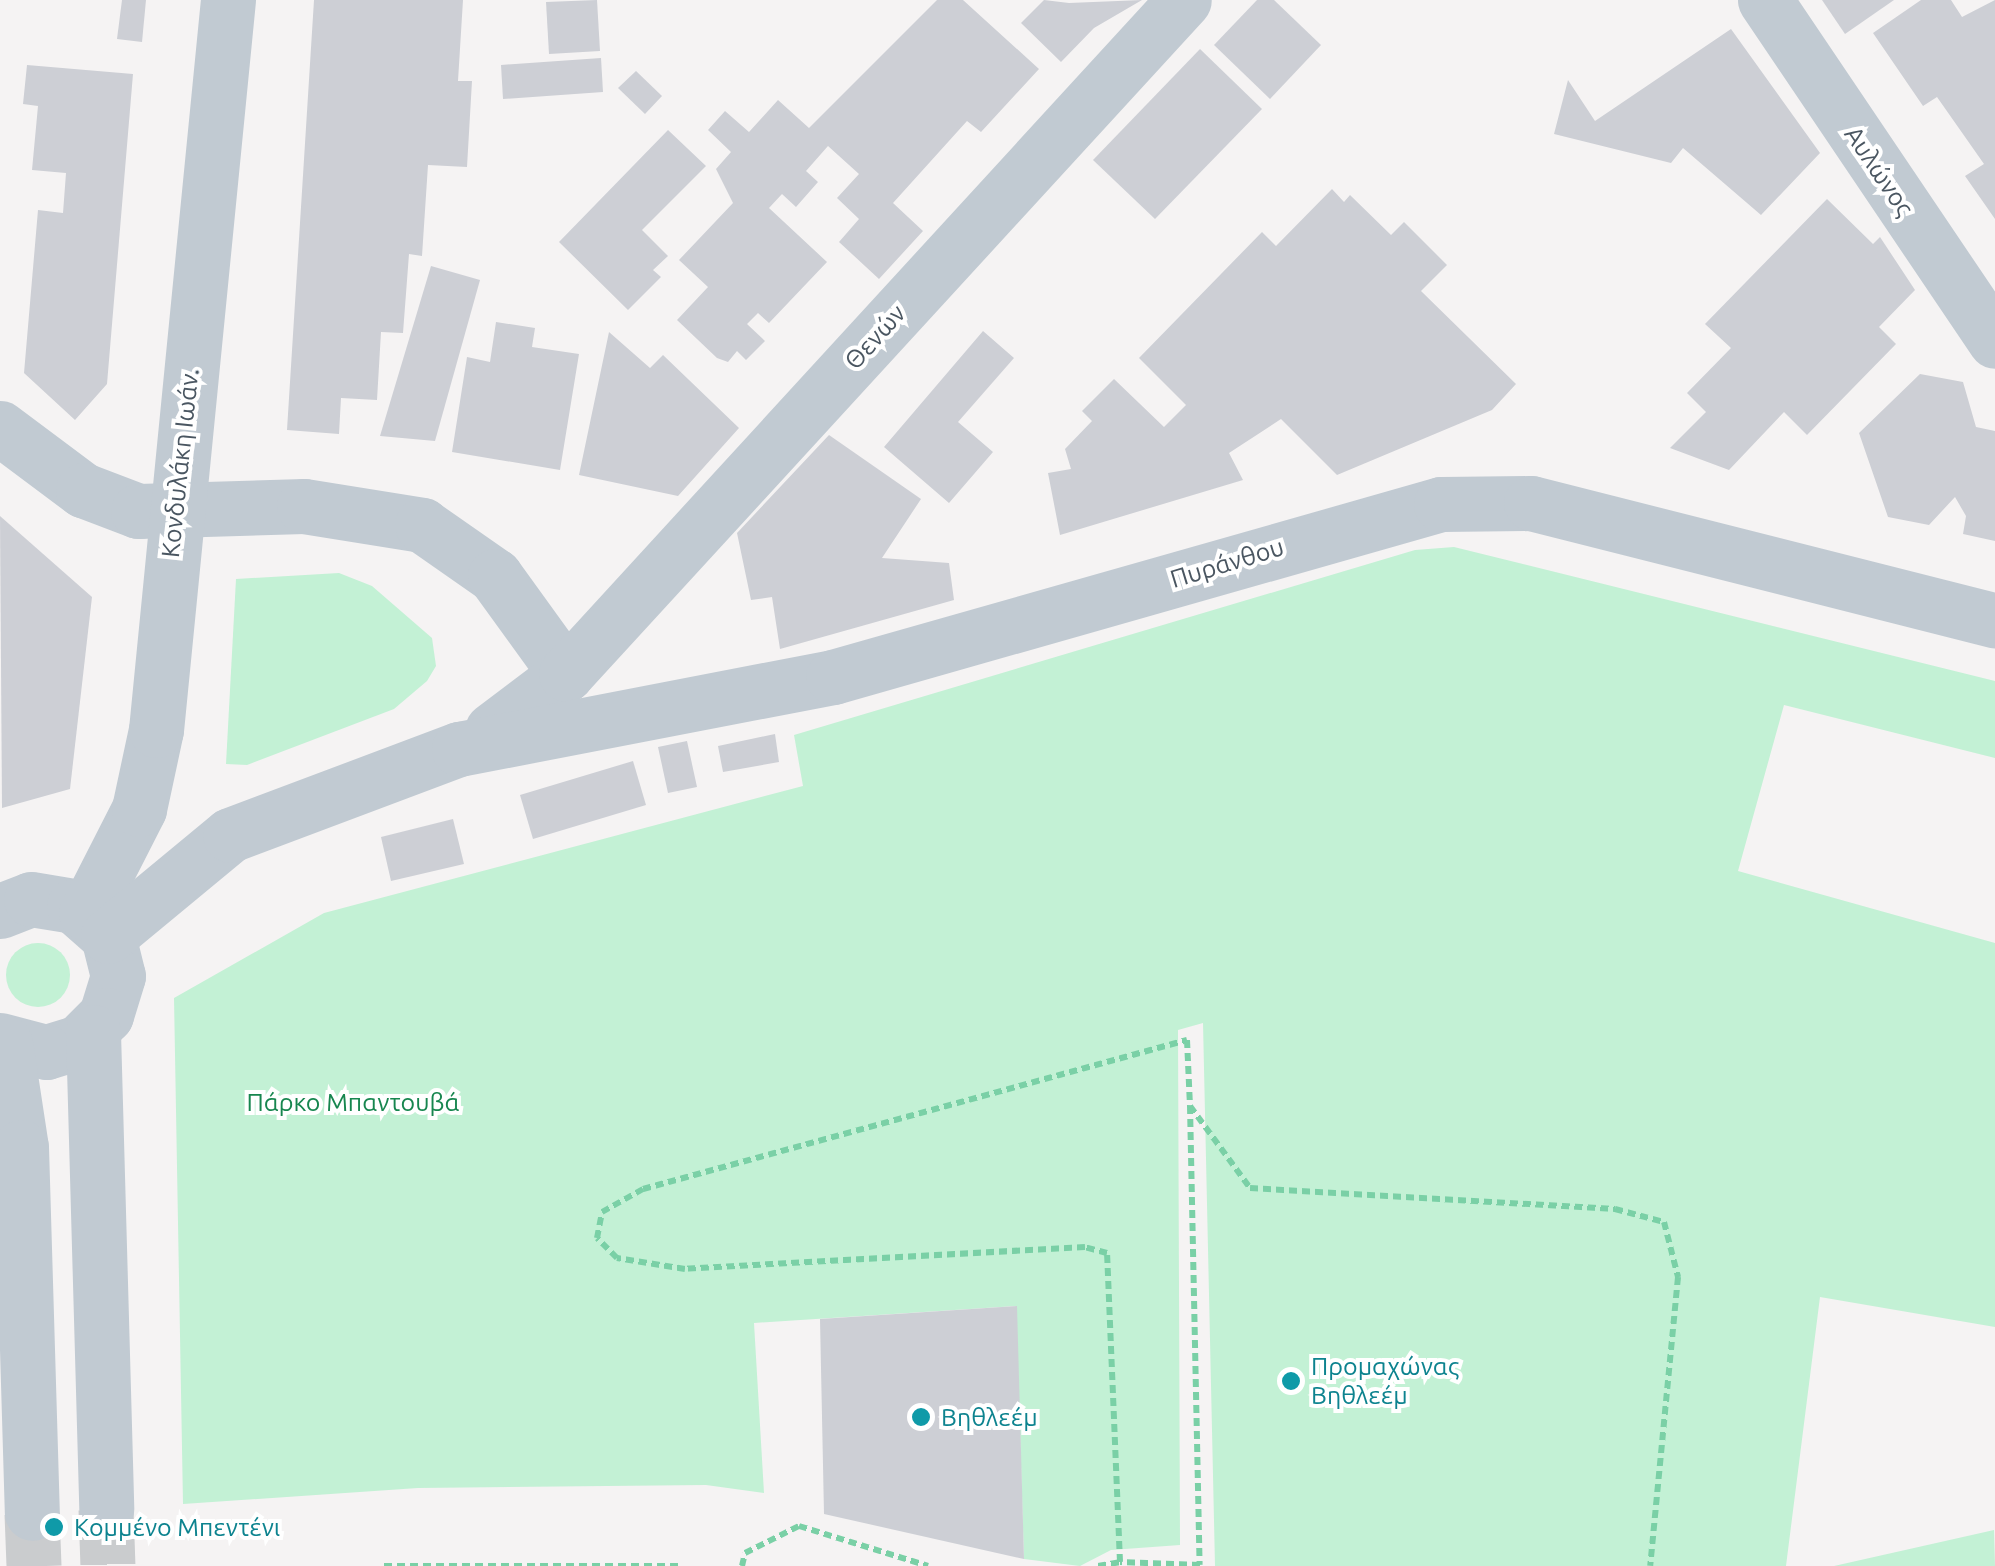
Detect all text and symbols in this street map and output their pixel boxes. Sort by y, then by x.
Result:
street label: Αυλώνος [1838,120,1920,222]
street label: Θενών [838,298,912,376]
street label: Κονδυλάκη Ιωάν. [155,367,205,559]
street label: Πυράνθου [1167,532,1287,594]
park label: Πάρκο Μπαντουβά [246,1087,460,1117]
place label: Προμαχώνας Βηθλεέμ [1311,1352,1459,1411]
marker: Προμαχώνας Βηθλεέμ [1280,1370,1302,1392]
place label: Βηθλεέμ [941,1402,1038,1432]
marker: Βηθλεέμ [910,1406,932,1428]
place label: Κομμένο Μπεντένι [74,1512,280,1542]
marker: Κομμένο Μπεντένι [43,1516,65,1538]

